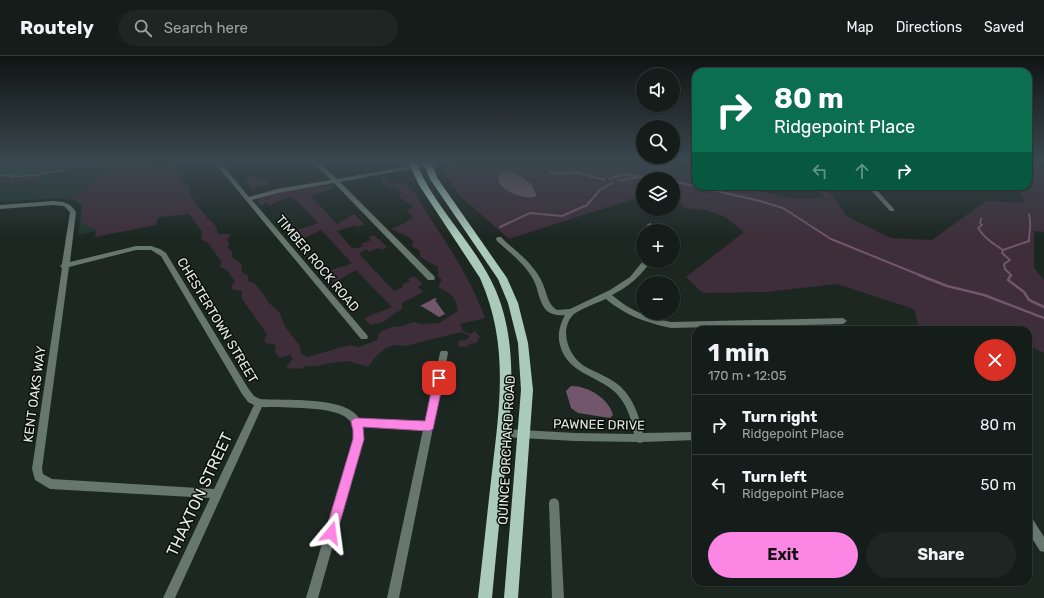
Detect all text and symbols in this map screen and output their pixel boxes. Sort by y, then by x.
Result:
search box [118,10,398,46]
text: Routely [20,16,94,39]
icon: search [132,17,154,39]
text: Search here [164,19,248,37]
text: Map [847,19,874,36]
text: Directions [896,19,962,36]
text: Saved [984,19,1024,36]
map controls [636,68,680,320]
button: sound [636,68,680,112]
text: 80 m [774,82,844,115]
icon: right [708,84,760,136]
text: Ridgepoint Place [774,116,915,138]
button: search [636,120,680,164]
icon: left [809,160,831,182]
icon: ahead [851,160,873,182]
icon: right [893,160,915,182]
button: layers [636,172,680,216]
street label: TIMBER ROCK ROAD [273,212,362,315]
button: + [636,224,680,268]
street label: CHESTERTOWN STREET [174,255,261,386]
button: − [636,276,680,320]
text: 1 min [708,339,769,367]
button: close [974,339,1016,381]
street label: KENT OAKS WAY [20,344,49,443]
pin [422,361,456,395]
icon: arrive [428,367,450,389]
text: 170 m · 12:05 [708,368,786,383]
street label: QUINCE ORCHARD ROAD [495,375,518,525]
text: Turn right [742,408,817,426]
icon: right [708,414,730,436]
street label: PAWNEE DRIVE [553,416,645,433]
text: 80 m [980,416,1016,434]
text: Ridgepoint Place [742,426,844,441]
street label: THAXTON STREET [162,429,237,559]
text: Turn left [742,468,807,486]
icon: left [708,474,730,496]
text: 50 m [981,476,1016,494]
text: Ridgepoint Place [742,486,844,501]
position arrow [310,512,352,554]
button: Exit [708,532,858,578]
button: Share [866,532,1016,578]

